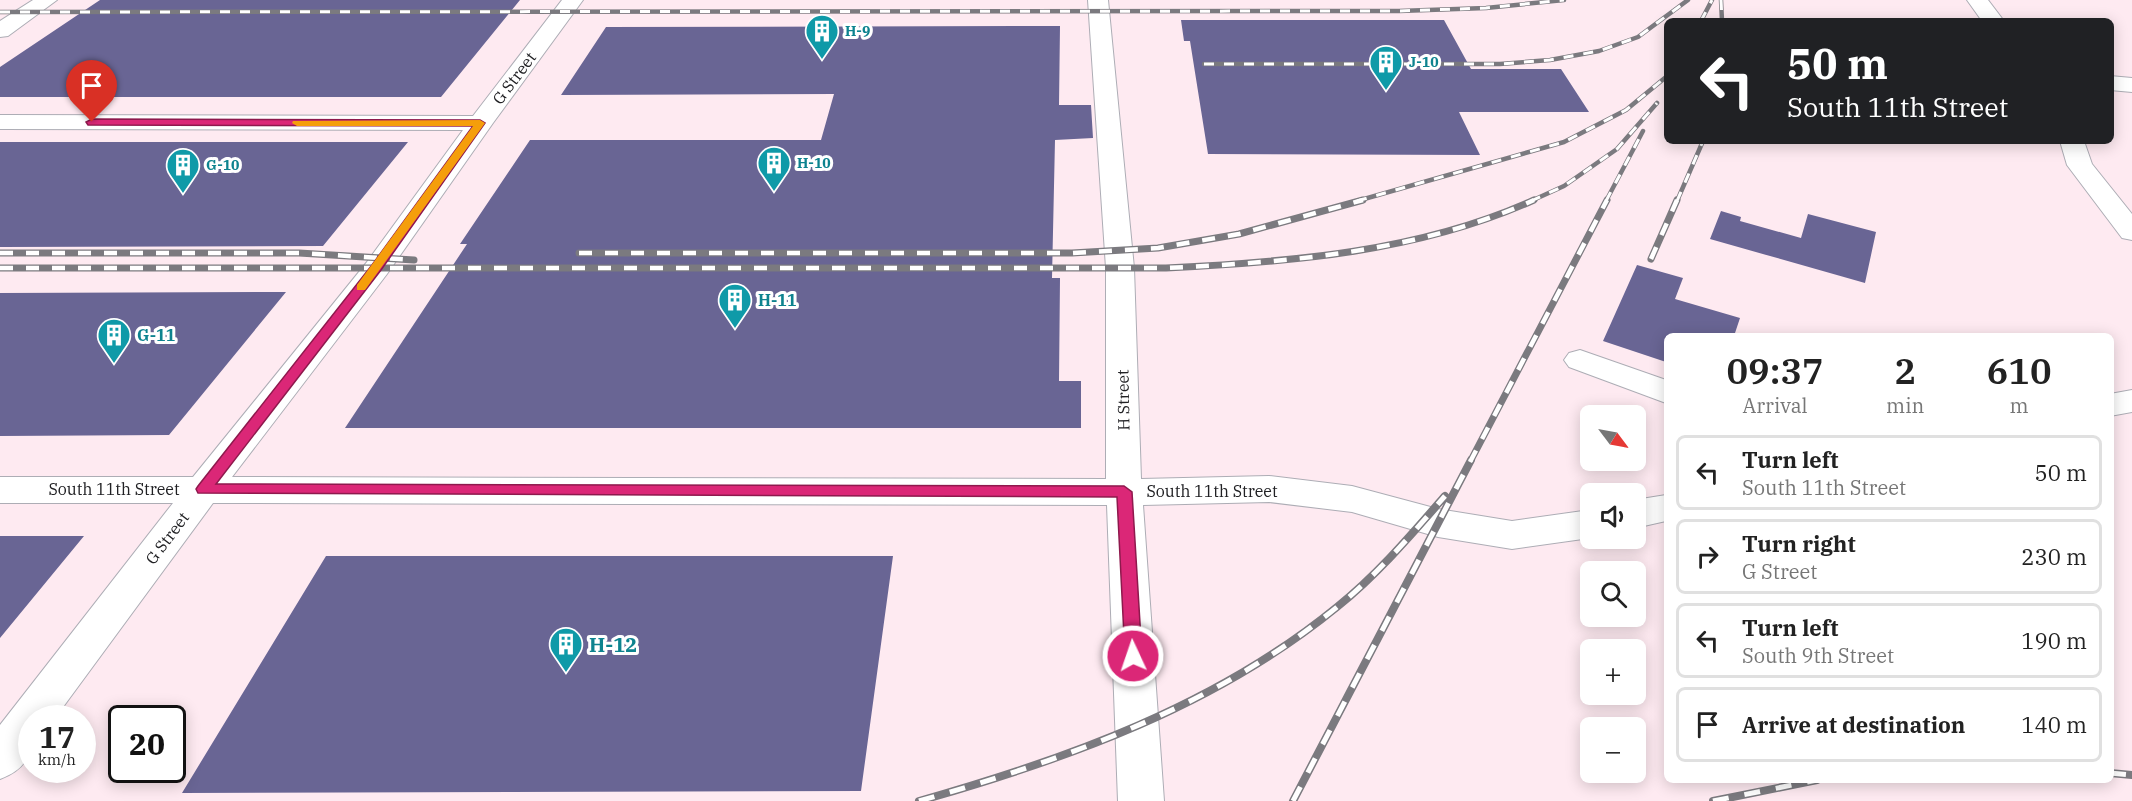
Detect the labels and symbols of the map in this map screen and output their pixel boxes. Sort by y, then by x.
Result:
building icon: H-9 [804,13,840,60]
place label: H-9 [845,22,870,40]
building icon: J-10 [1368,44,1404,91]
street label: G Street [488,48,540,108]
place label: J-10 [1409,53,1439,71]
pin [66,60,117,122]
building icon: H-10 [756,145,792,192]
building icon: G-10 [165,147,201,194]
place label: H-10 [797,154,831,172]
place label: G-10 [206,156,240,174]
building icon: H-11 [717,282,753,329]
place label: H-11 [758,290,797,310]
building icon: G-11 [96,317,132,364]
place label: G-11 [137,325,175,345]
street label: H Street [1112,369,1134,431]
north arrow [1580,405,1646,471]
street label: South 11th Street [48,479,180,499]
street label: South 11th Street [1146,481,1278,501]
street label: G Street [141,508,193,568]
position arrow [1101,624,1165,688]
building icon: H-12 [548,626,584,673]
place label: H-12 [589,631,637,658]
speed limit sign: 20 [108,705,186,783]

